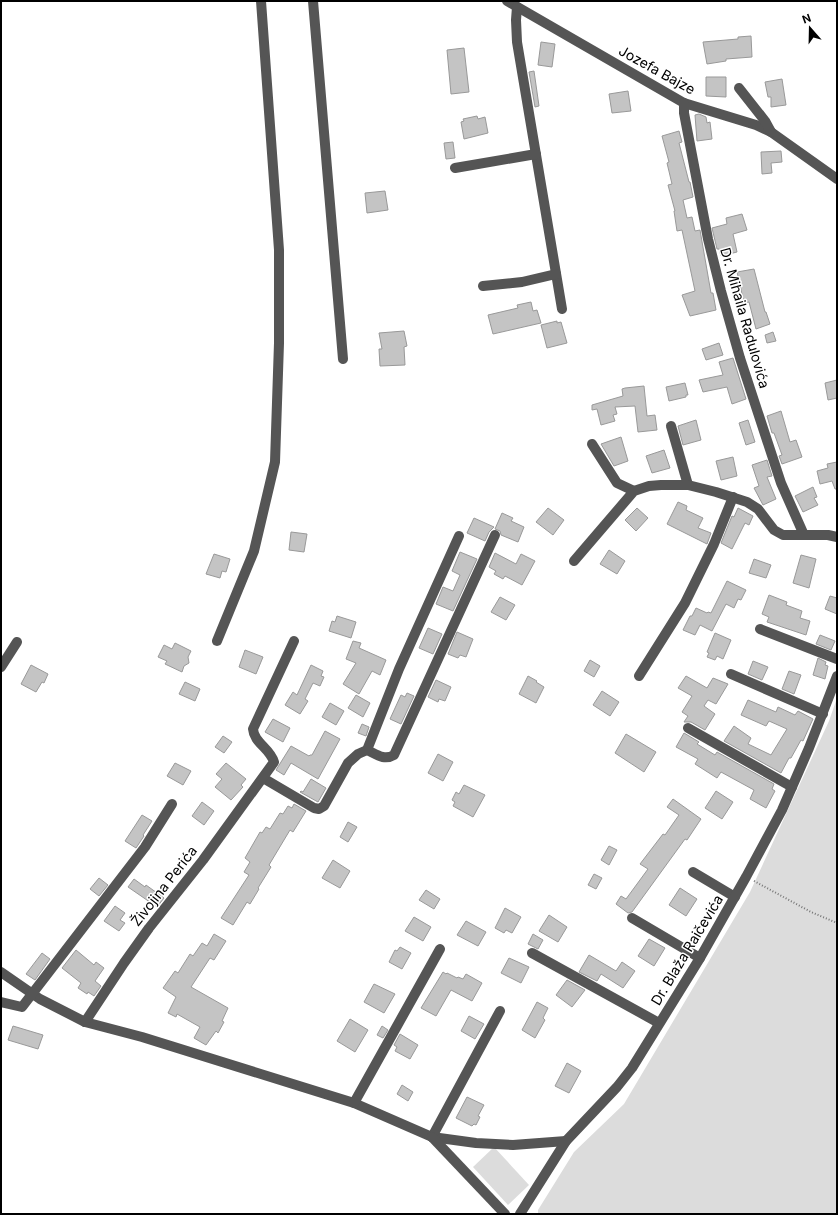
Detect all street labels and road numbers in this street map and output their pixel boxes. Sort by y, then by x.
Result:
street label: Jozefa Bajze [616,42,698,98]
street label: Dr. Mihaila Radulovića [717,246,774,390]
street label: Živojina Perića [127,842,200,929]
street label: Dr. Blaža Raičevića [647,891,726,1008]

